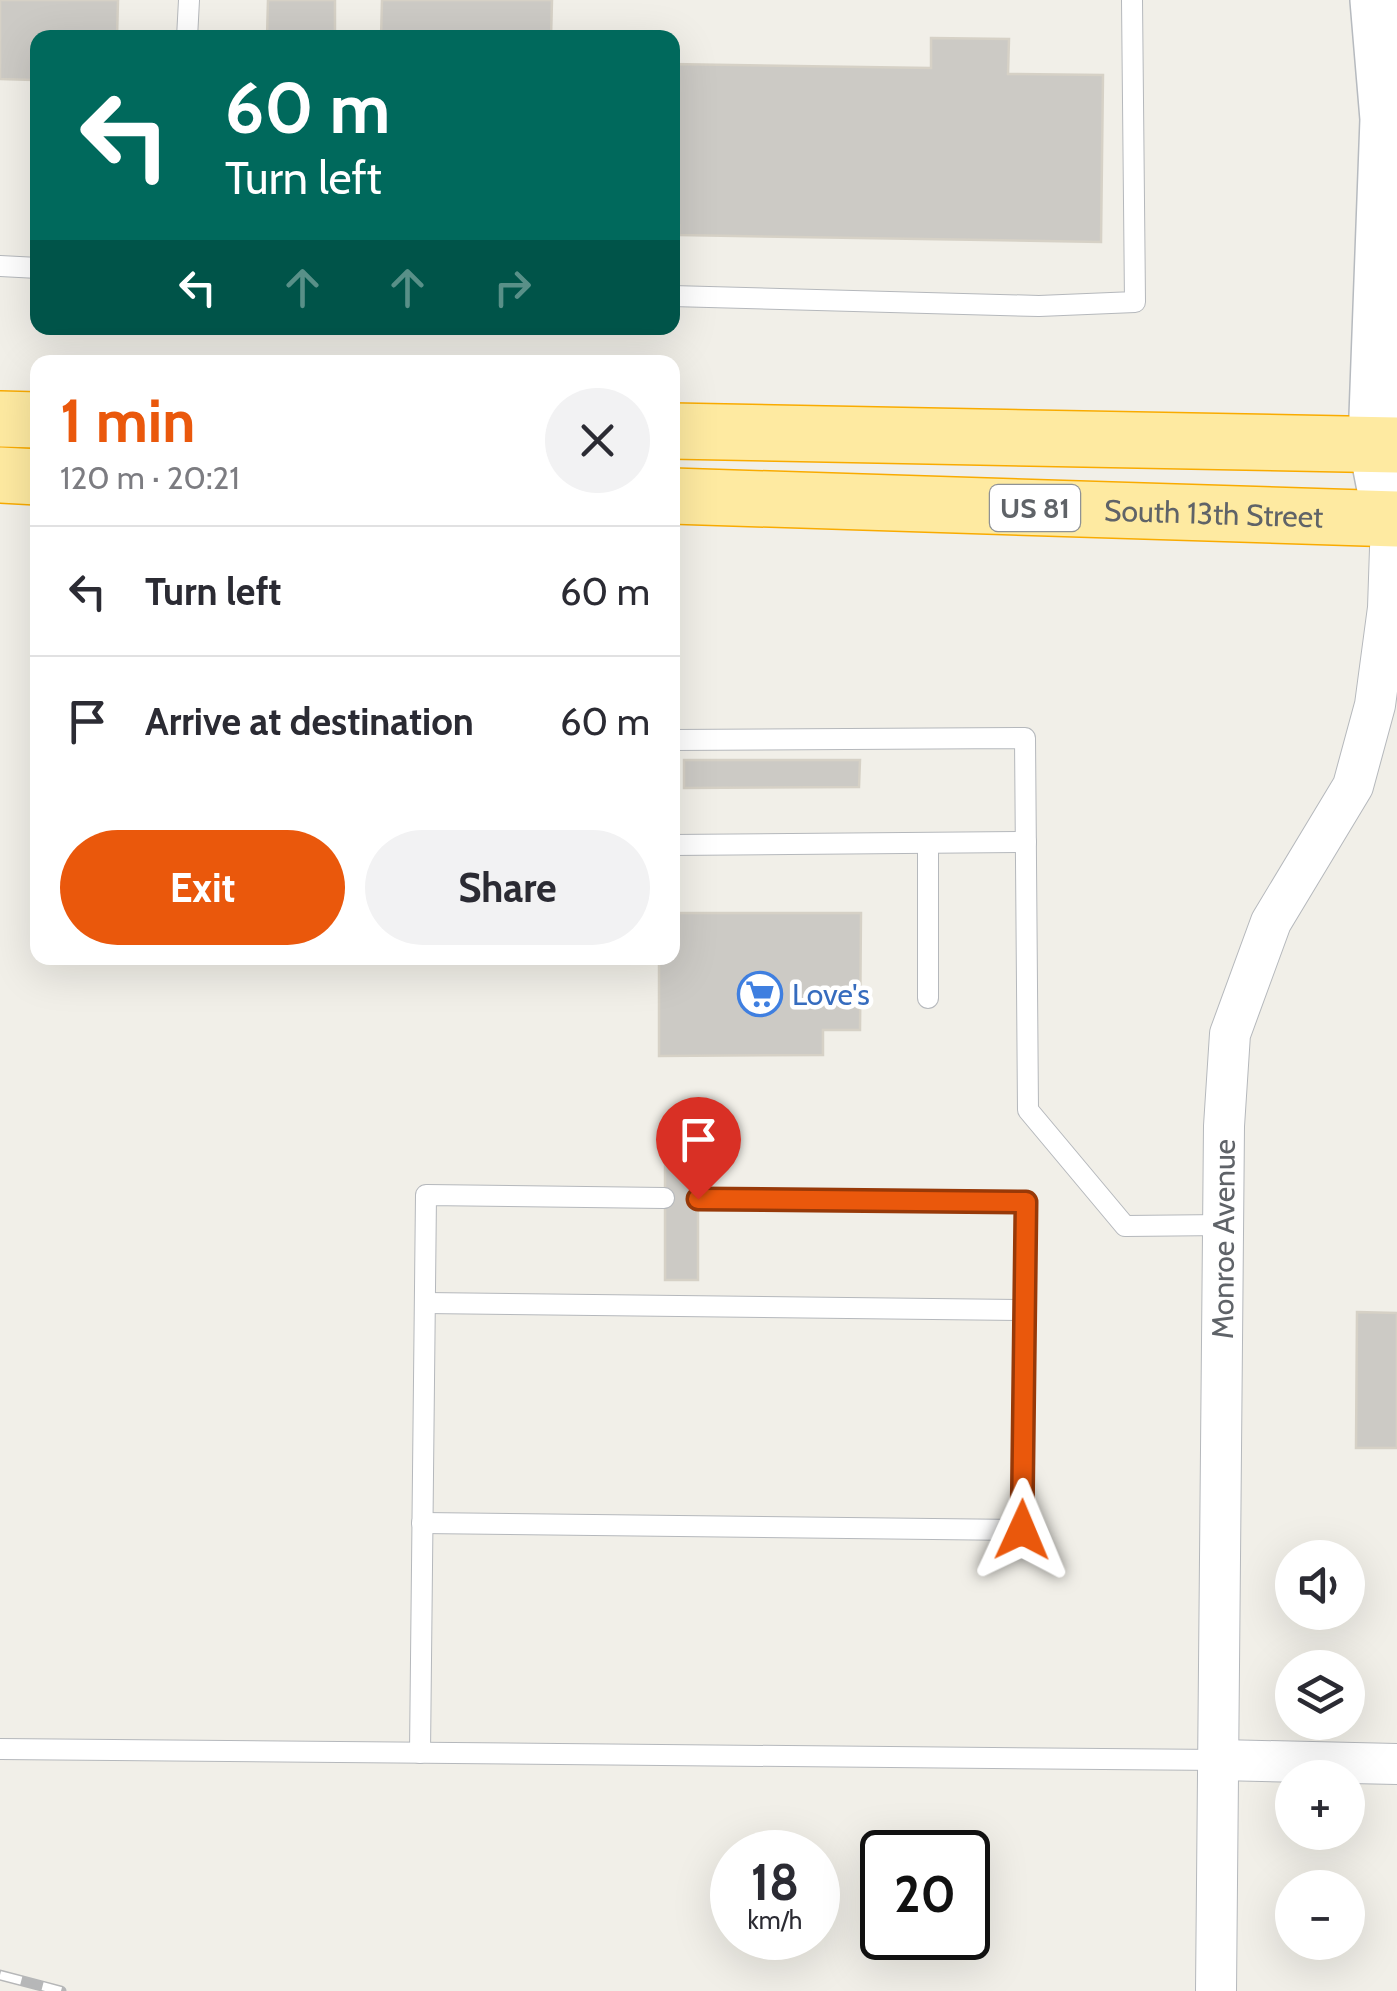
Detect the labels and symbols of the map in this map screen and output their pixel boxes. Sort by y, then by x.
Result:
road number: US 81 [990,485,1080,531]
street label: South 13th Street [1104,491,1324,535]
supermarket icon: Love's [737,971,783,1017]
place label: Love's [792,976,870,1013]
pin [656,1097,741,1200]
street label: Monroe Avenue [1204,1139,1242,1339]
position arrow [970,1478,1074,1582]
speed limit sign: 20 [860,1830,990,1960]

